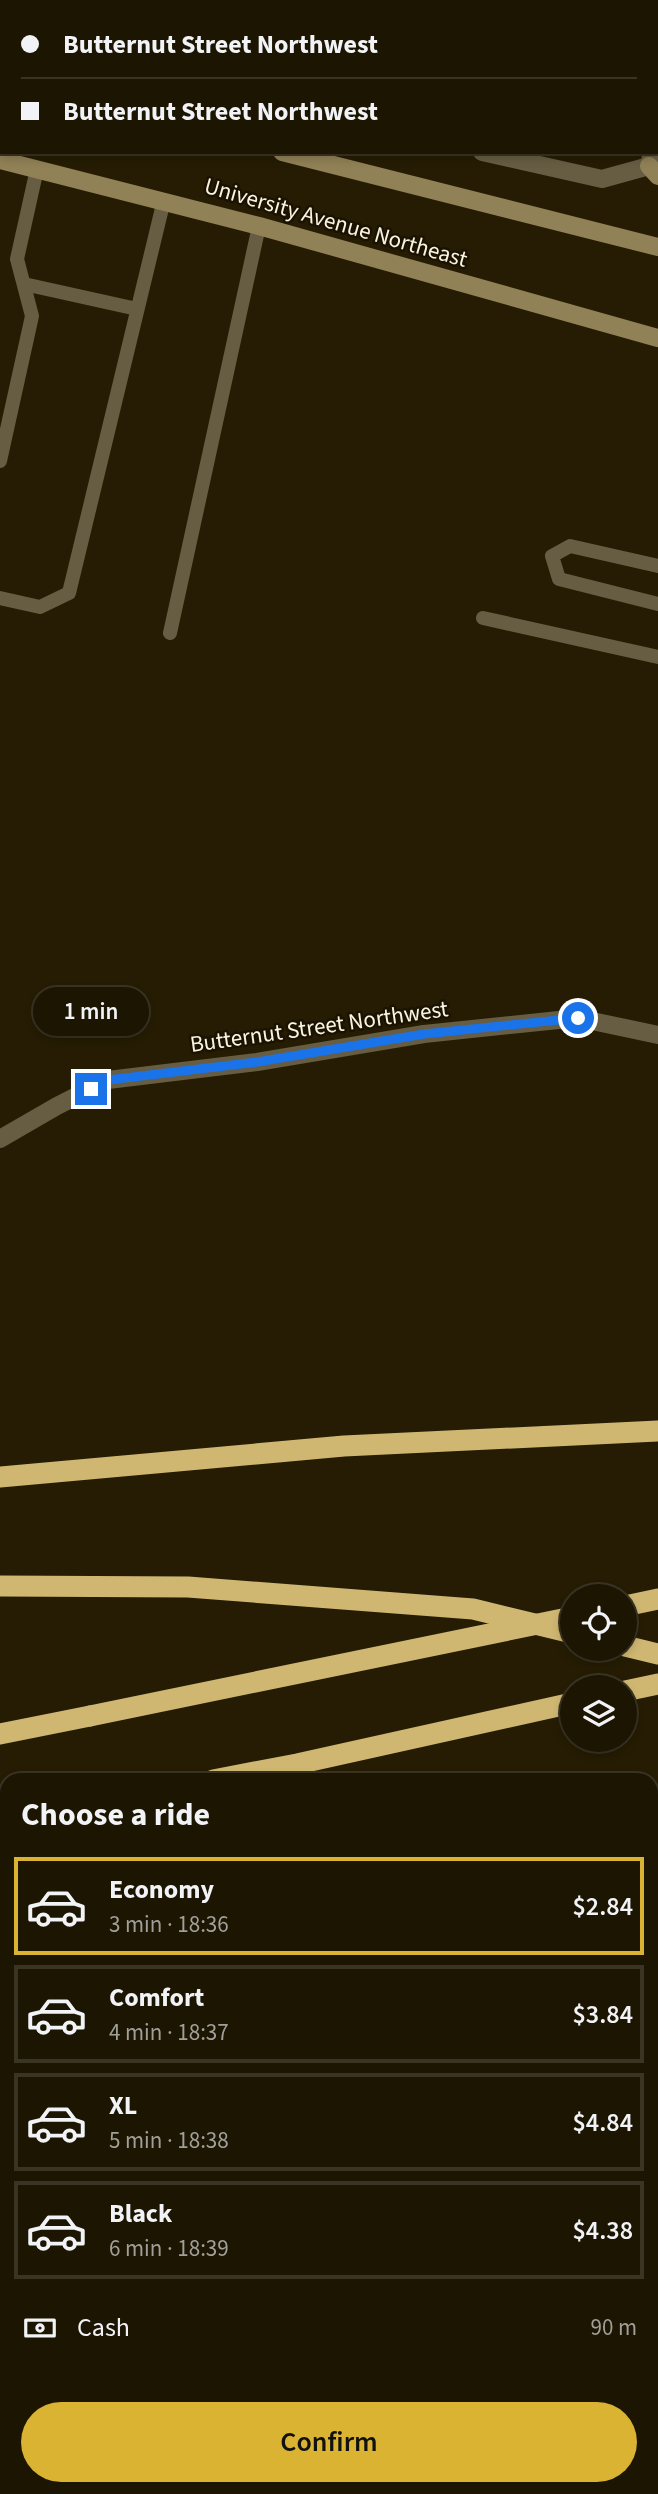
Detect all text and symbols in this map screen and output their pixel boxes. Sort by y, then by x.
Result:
text: Butternut Street Northwest [63,26,378,63]
text: Butternut Street Northwest [63,93,378,130]
street label: University Avenue Northeast [200,169,471,276]
callout: 1 min [33,988,149,1036]
street label: Butternut Street Northwest [188,992,450,1061]
text: 1 min [64,995,118,1028]
route start [562,1002,594,1034]
route end [75,1073,107,1105]
map controls [560,1584,637,1752]
button: locate [560,1584,637,1661]
button: layers [560,1675,637,1752]
text: Choose a ride [21,1792,210,1838]
text: Economy [109,1871,214,1908]
icon: car [25,1875,88,1938]
text: $2.84 [572,1888,633,1925]
text: 3 min · 18:36 [109,1908,229,1941]
text: Comfort [109,1979,204,2016]
icon: car [25,1983,88,2046]
text: $3.84 [572,1996,633,2033]
text: 4 min · 18:37 [109,2016,229,2049]
text: XL [109,2087,137,2124]
icon: car [25,2091,88,2154]
text: $4.84 [572,2104,633,2141]
text: 5 min · 18:38 [109,2124,229,2157]
text: Black [109,2195,172,2232]
icon: car [25,2199,88,2262]
text: $4.38 [572,2212,633,2249]
text: 6 min · 18:39 [109,2232,229,2265]
icon: cash [21,2309,59,2347]
text: Cash [77,2309,130,2346]
text: 90 m [590,2311,637,2344]
button: Confirm [21,2402,637,2482]

